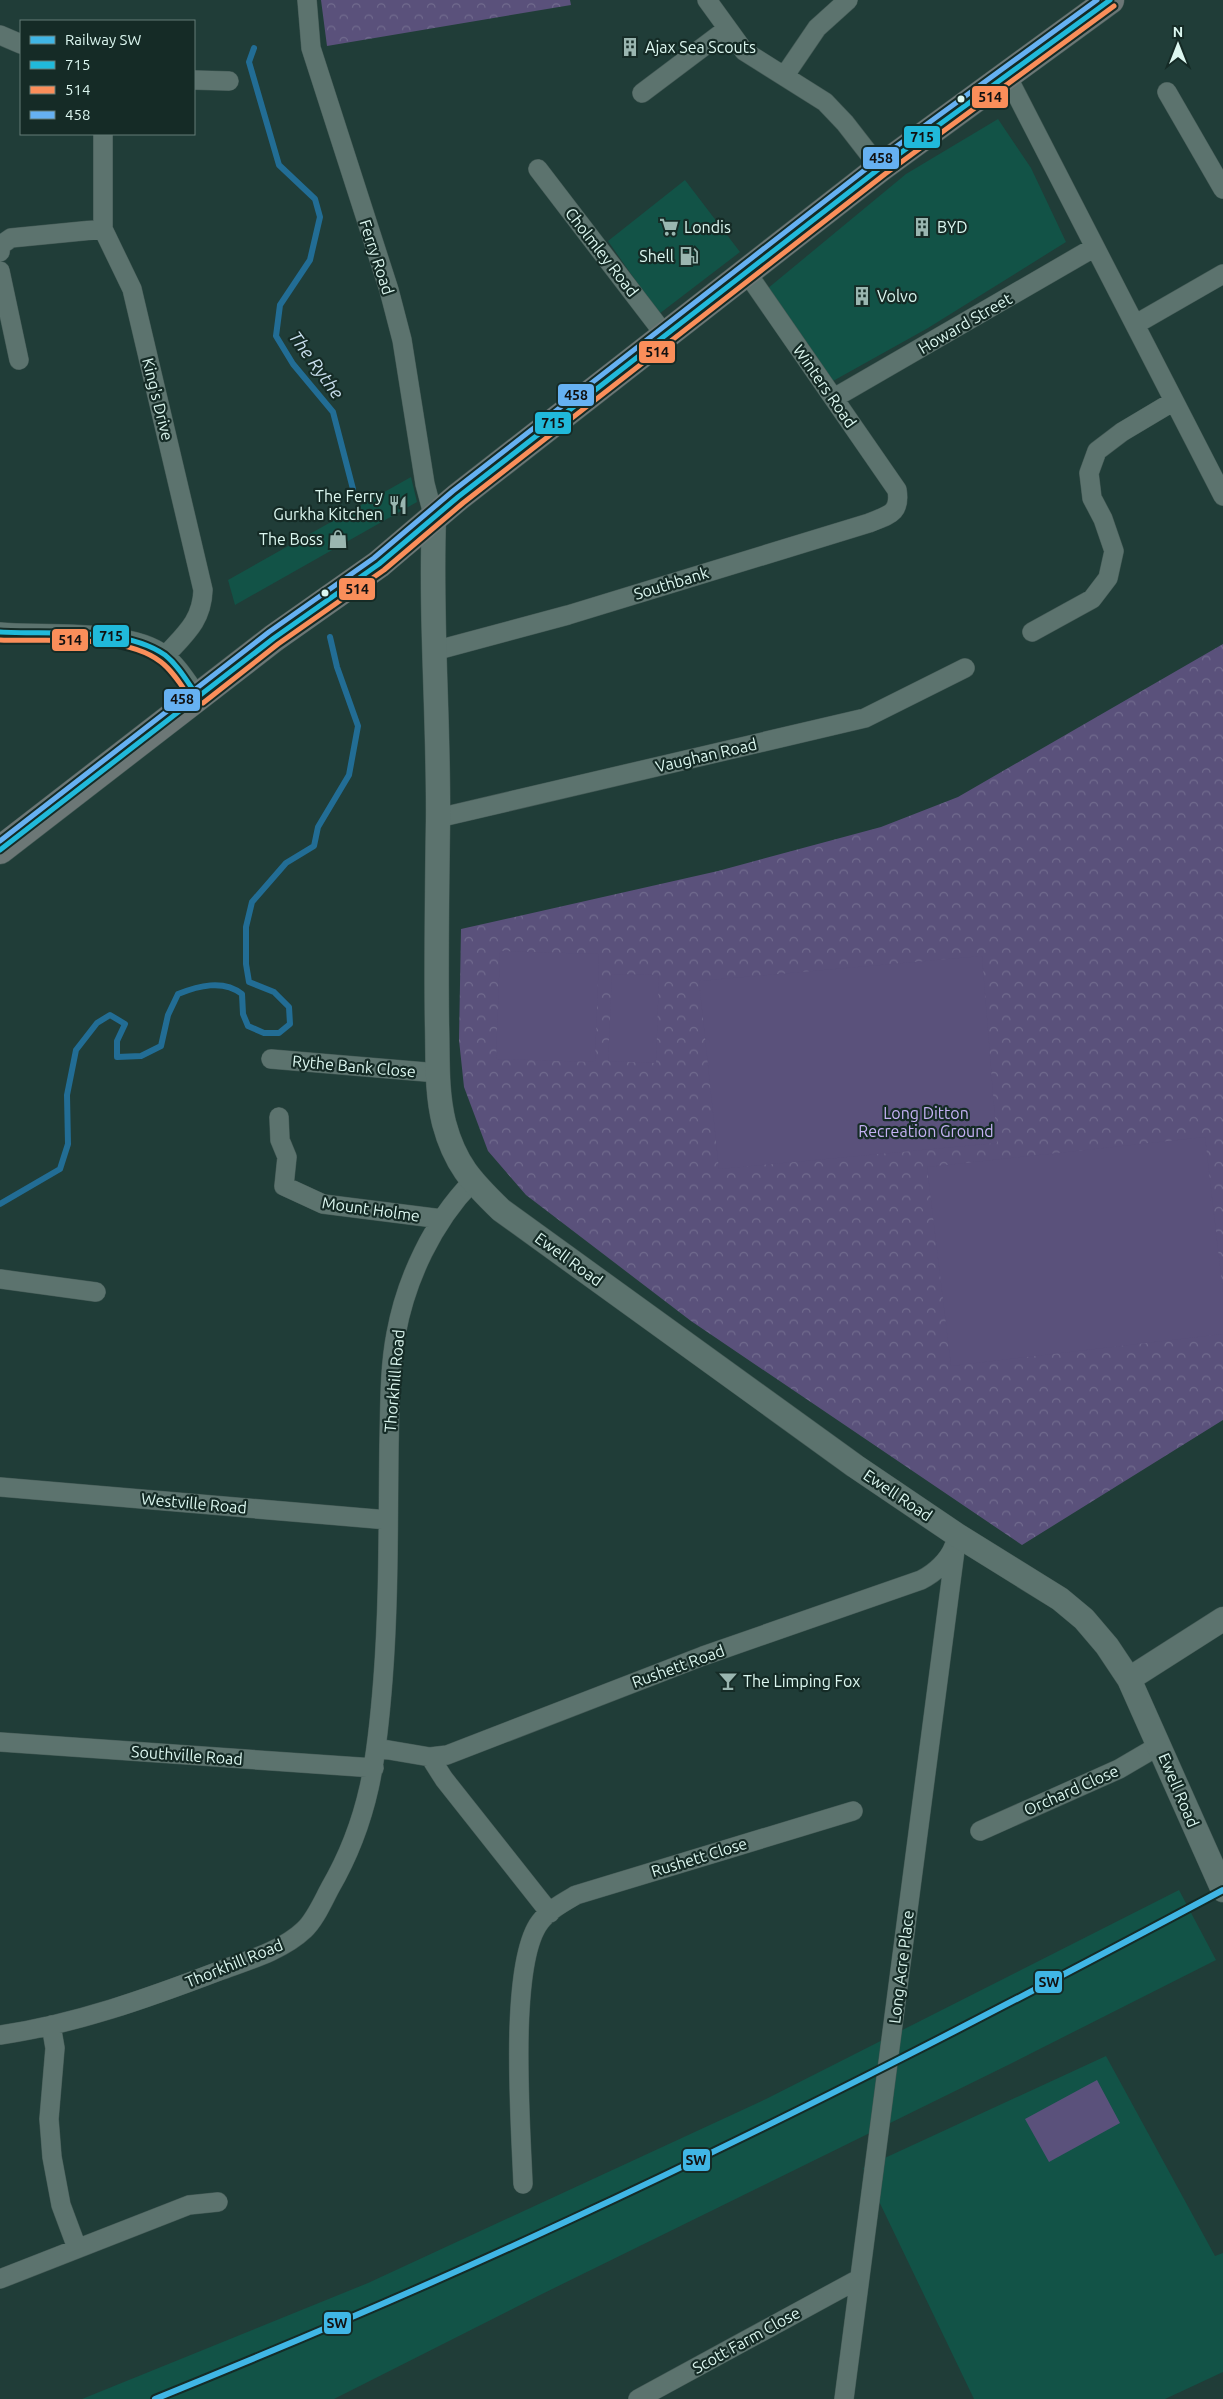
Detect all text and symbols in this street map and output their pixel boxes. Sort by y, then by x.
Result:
legend [20,20,195,135]
north arrow [1153,20,1203,70]
text: N [1173,24,1183,40]
text: Railway SW [65,31,141,48]
building icon: Ajax Sea Scouts [619,36,641,58]
place label: Ajax Sea Scouts [645,38,756,56]
text: 715 [65,56,90,73]
text: 514 [65,81,90,98]
line badge: 514 [971,85,1009,109]
text: 514 [978,89,1002,105]
unlabelled marker [956,94,966,104]
text: 458 [65,106,90,123]
line badge: 715 [903,125,941,149]
text: 715 [910,129,934,145]
line badge: 458 [862,146,900,170]
text: 458 [869,150,893,166]
street label: Cholmley Road [562,204,642,300]
supermarket icon: Londis [658,216,680,238]
building icon: BYD [911,216,933,238]
street label: Ferry Road [356,217,398,297]
place label: Londis [684,218,731,236]
place label: BYD [937,218,967,236]
fuel station icon: Shell [678,245,700,267]
place label: Shell [639,247,674,265]
building icon: Volvo [851,285,873,307]
place label: Volvo [877,287,917,305]
street label: Howard Street [915,289,1016,357]
water label: The Rythe [286,327,348,402]
line badge: 514 [638,340,676,364]
street label: Winters Road [790,341,860,431]
text: 514 [645,344,669,360]
street label: King's Drive [139,356,177,442]
line badge: 458 [557,383,595,407]
text: 458 [564,387,588,403]
line badge: 715 [534,411,572,435]
text: 715 [541,415,565,431]
place label: The Ferry Gurkha Kitchen [273,487,383,523]
restaurant icon: The Ferry Gurkha Kitchen [387,494,409,516]
shop icon: The Boss [327,528,349,550]
place label: The Boss [259,530,323,548]
street label: Southbank [631,563,711,603]
line badge: 514 [338,577,376,601]
text: 514 [345,581,369,597]
unlabelled marker [320,588,330,598]
line badge: 715 [92,624,130,648]
line badge: 514 [51,628,89,652]
text: 715 [99,628,123,644]
text: 514 [58,632,82,648]
line badge: 458 [163,688,201,712]
text: 458 [170,691,194,707]
street label: Vaughan Road [654,735,758,775]
street label: Rythe Bank Close [291,1052,417,1080]
park label: Long Ditton Recreation Ground [858,1104,994,1140]
street label: Mount Holme [321,1193,421,1225]
street label: Ewell Road [532,1229,606,1289]
street label: Thorkhill Road [381,1329,407,1433]
street label: Ewell Road [860,1465,936,1525]
street label: Westville Road [140,1489,248,1517]
street label: Rushett Road [629,1641,727,1691]
bar icon: The Limping Fox [717,1670,739,1692]
place label: The Limping Fox [743,1672,860,1690]
street label: Southville Road [131,1742,243,1768]
street label: Ewell Road [1155,1750,1203,1830]
street label: Orchard Close [1021,1761,1121,1819]
street label: Rushett Close [649,1834,749,1880]
street label: Long Acre Place [885,1909,917,2025]
street label: Thorkhill Road [183,1935,285,1991]
line badge: SW [1034,1970,1063,1994]
text: SW [1038,1974,1060,1990]
line badge: SW [682,2148,711,2172]
text: SW [685,2152,707,2168]
street label: Scott Farm Close [689,2303,803,2377]
line badge: SW [323,2311,352,2335]
text: SW [326,2315,348,2331]

